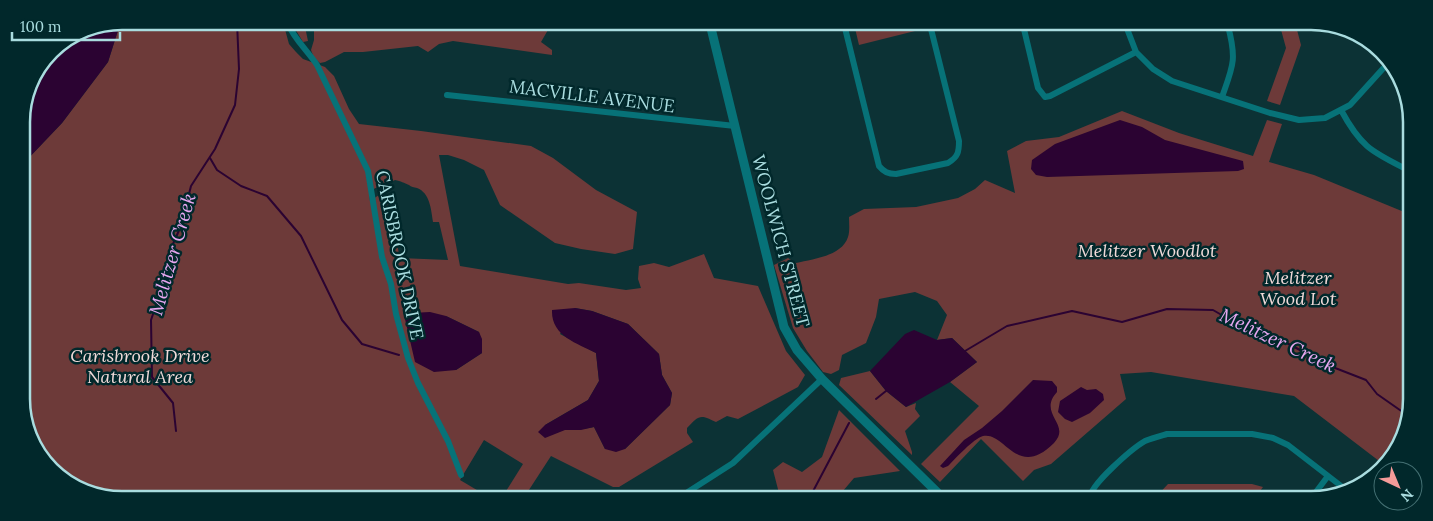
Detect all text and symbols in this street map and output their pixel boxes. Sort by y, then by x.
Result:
scale bar [12,10,120,42]
text: 100 m [20,17,61,36]
street label: MACVILLE AVENUE [508,74,676,118]
street label: WOOLWICH STREET [747,152,815,330]
street label: CARISBROOK DRIVE [371,168,429,342]
water label: Melitzer Creek [143,190,201,318]
park label: Melitzer Woodlot [1078,239,1217,262]
park label: Melitzer Wood Lot [1260,266,1337,310]
water label: Melitzer Creek [1216,303,1340,378]
park label: Carisbrook Drive Natural Area [70,344,210,388]
north arrow [1373,461,1423,511]
text: N [1397,485,1417,506]

